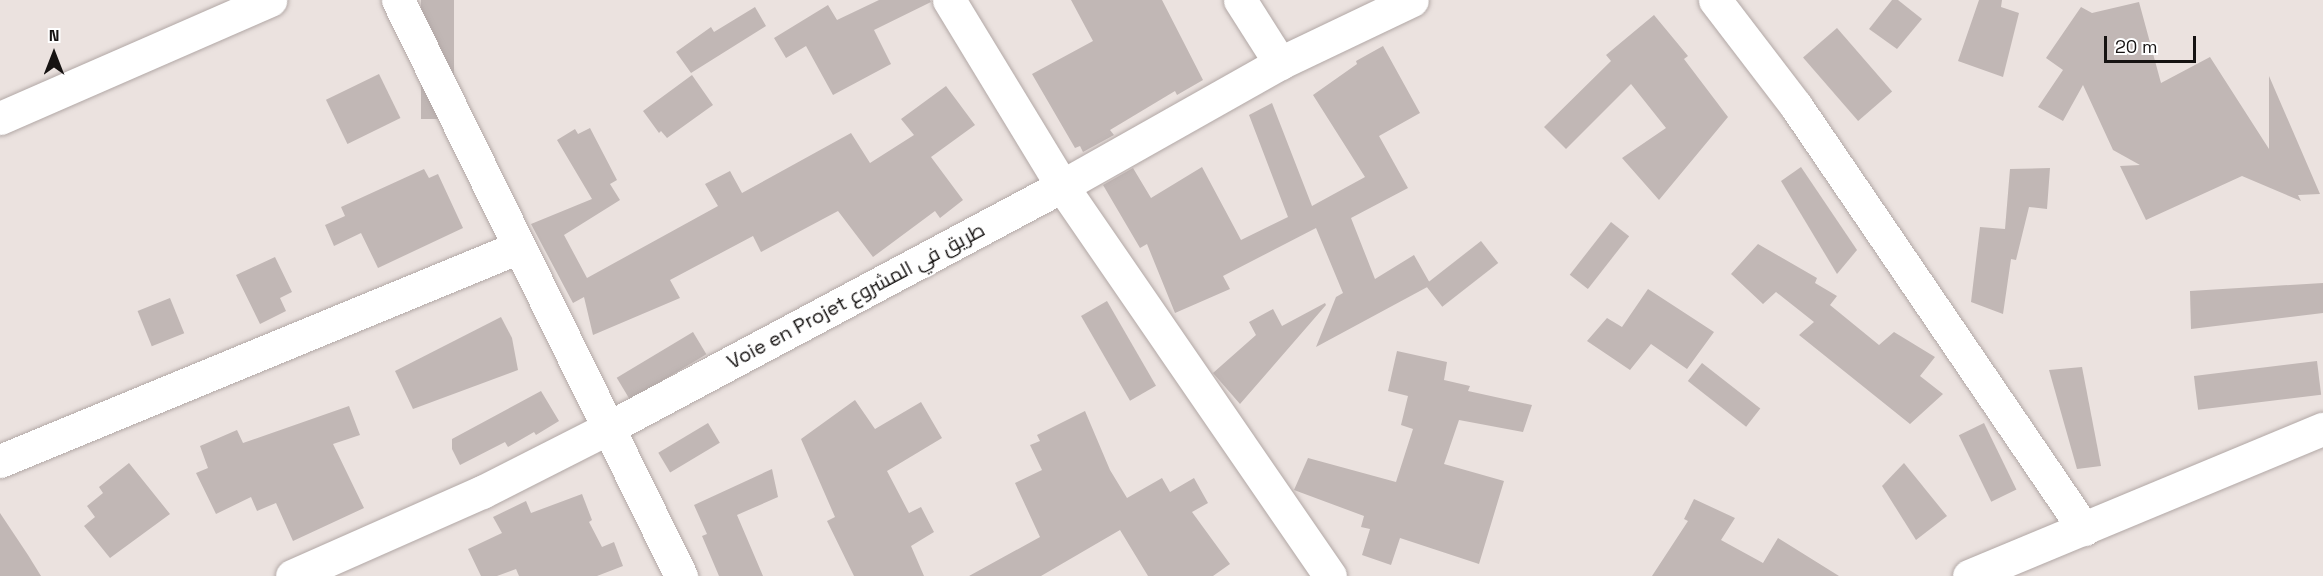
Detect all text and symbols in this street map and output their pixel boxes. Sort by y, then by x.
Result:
north arrow [24,24,84,84]
scale bar [2107,24,2198,62]
text: N [49,25,59,46]
text: 20 m [2115,35,2158,58]
street label: Voie en Projet طريق في المشروع [723,218,989,374]

